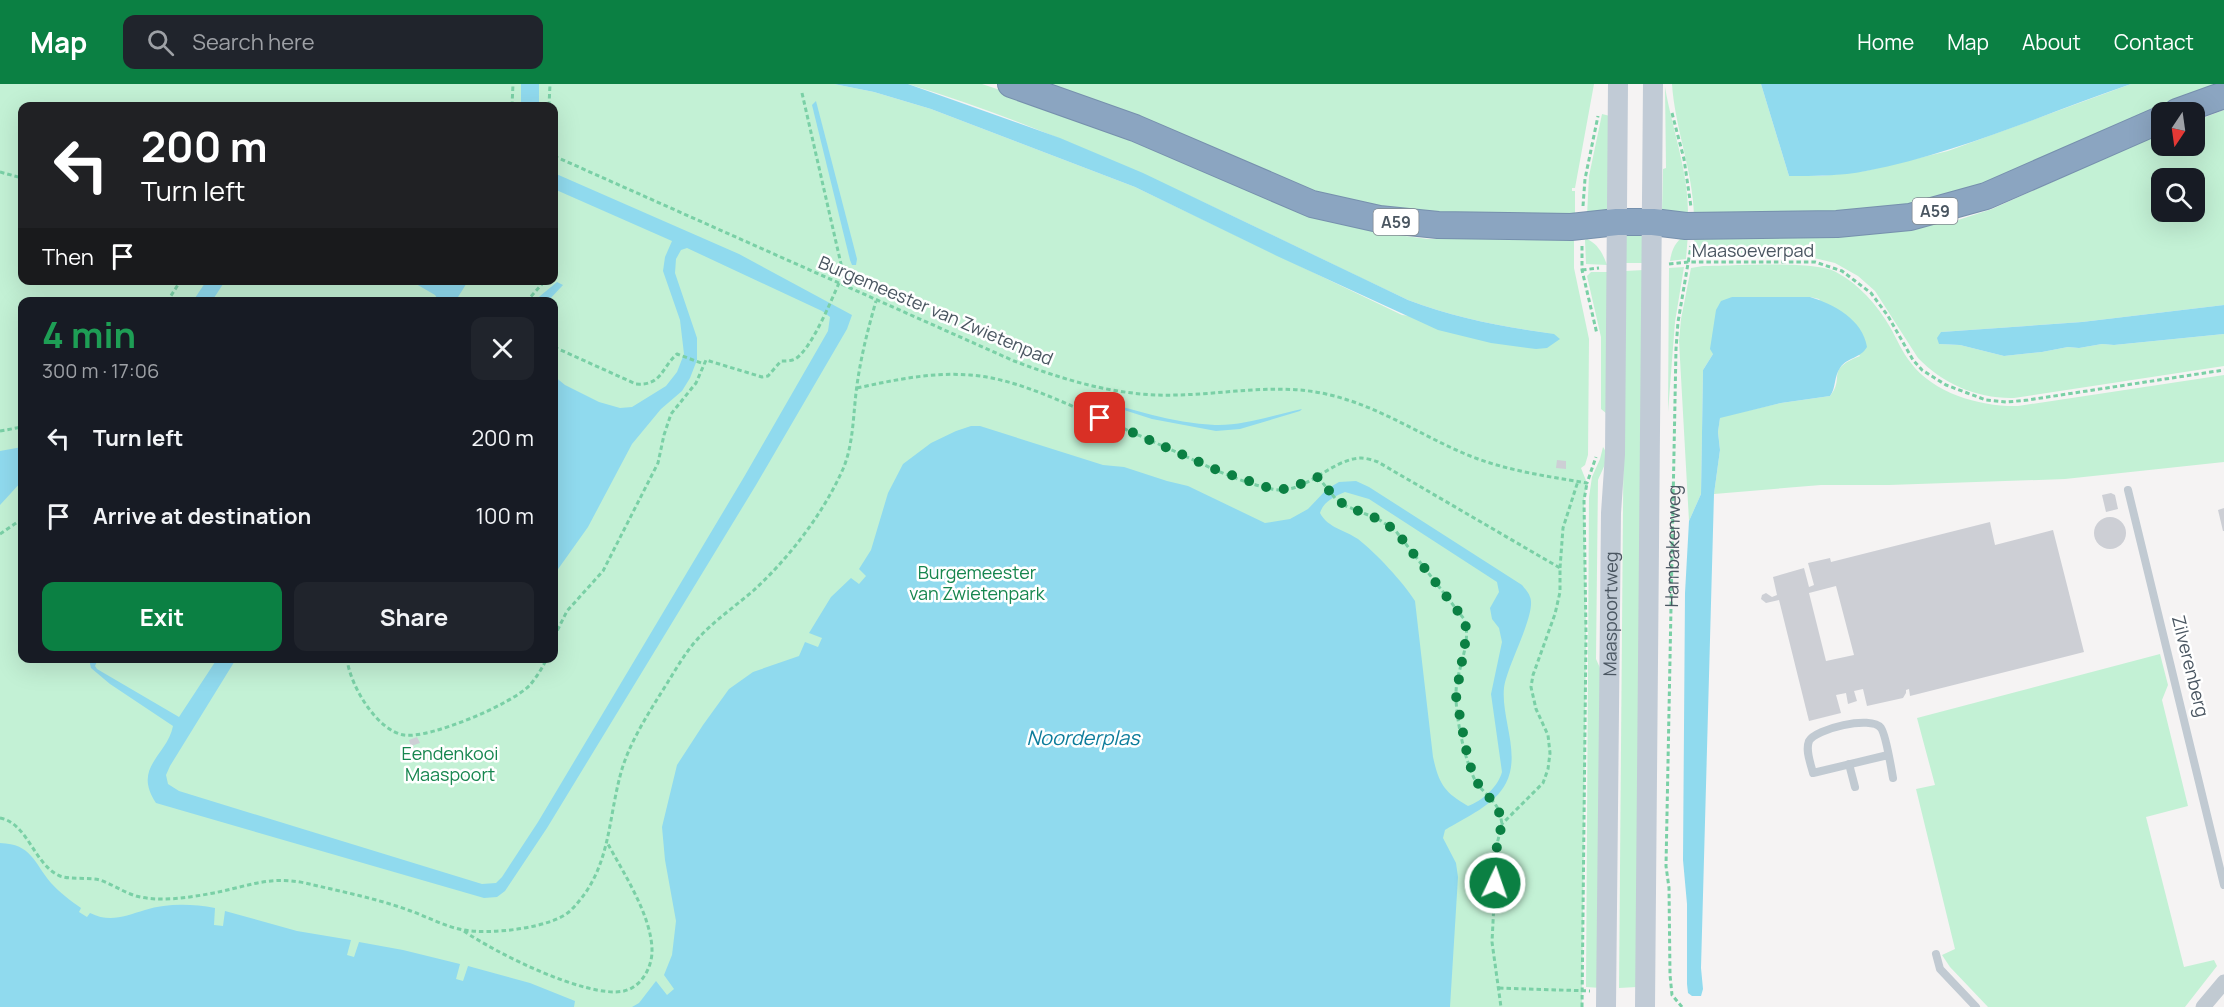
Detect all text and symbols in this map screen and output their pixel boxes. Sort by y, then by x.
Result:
search box [123,15,543,69]
text: Map [30,23,87,61]
icon: search [144,26,177,59]
text: Search here [192,27,315,57]
text: Home [1857,28,1914,56]
text: Map [1947,28,1989,56]
text: About [2022,28,2081,56]
text: Contact [2114,28,2194,56]
north arrow [2151,102,2205,156]
map controls [2151,102,2205,222]
text: 200 m [141,117,267,175]
icon: left [42,126,120,204]
button: search [2151,168,2205,222]
text: Turn left [141,172,245,209]
road number: A59 [1912,198,1958,224]
road number: A59 [1374,209,1418,235]
street label: Maasoeverpad [1692,238,1814,262]
icon: arrive [106,240,139,273]
text: Then [42,242,94,272]
street label: Burgemeester van Zwietenpad [815,250,1057,370]
text: 4 min [42,310,136,359]
button: close [471,317,534,380]
text: 300 m · 17:06 [42,357,159,384]
pin [1074,392,1125,443]
icon: arrive [1083,401,1116,434]
icon: left [42,422,75,455]
text: Turn left [93,423,183,453]
text: 200 m [472,423,534,453]
street label: Hambakenweg [1659,484,1685,608]
icon: arrive [42,500,75,533]
text: Arrive at destination [93,501,311,531]
text: 100 m [476,501,534,531]
street label: Maaspoortweg [1597,551,1623,677]
park label: Burgemeester van Zwietenpark [909,560,1046,605]
button: Exit [42,582,282,651]
button: Share [294,582,534,651]
street label: Zilverenberg [2167,613,2215,719]
water label: Noorderplas [1026,724,1141,751]
park label: Eendenkooi Maaspoort [402,741,499,786]
position arrow [1463,851,1527,915]

